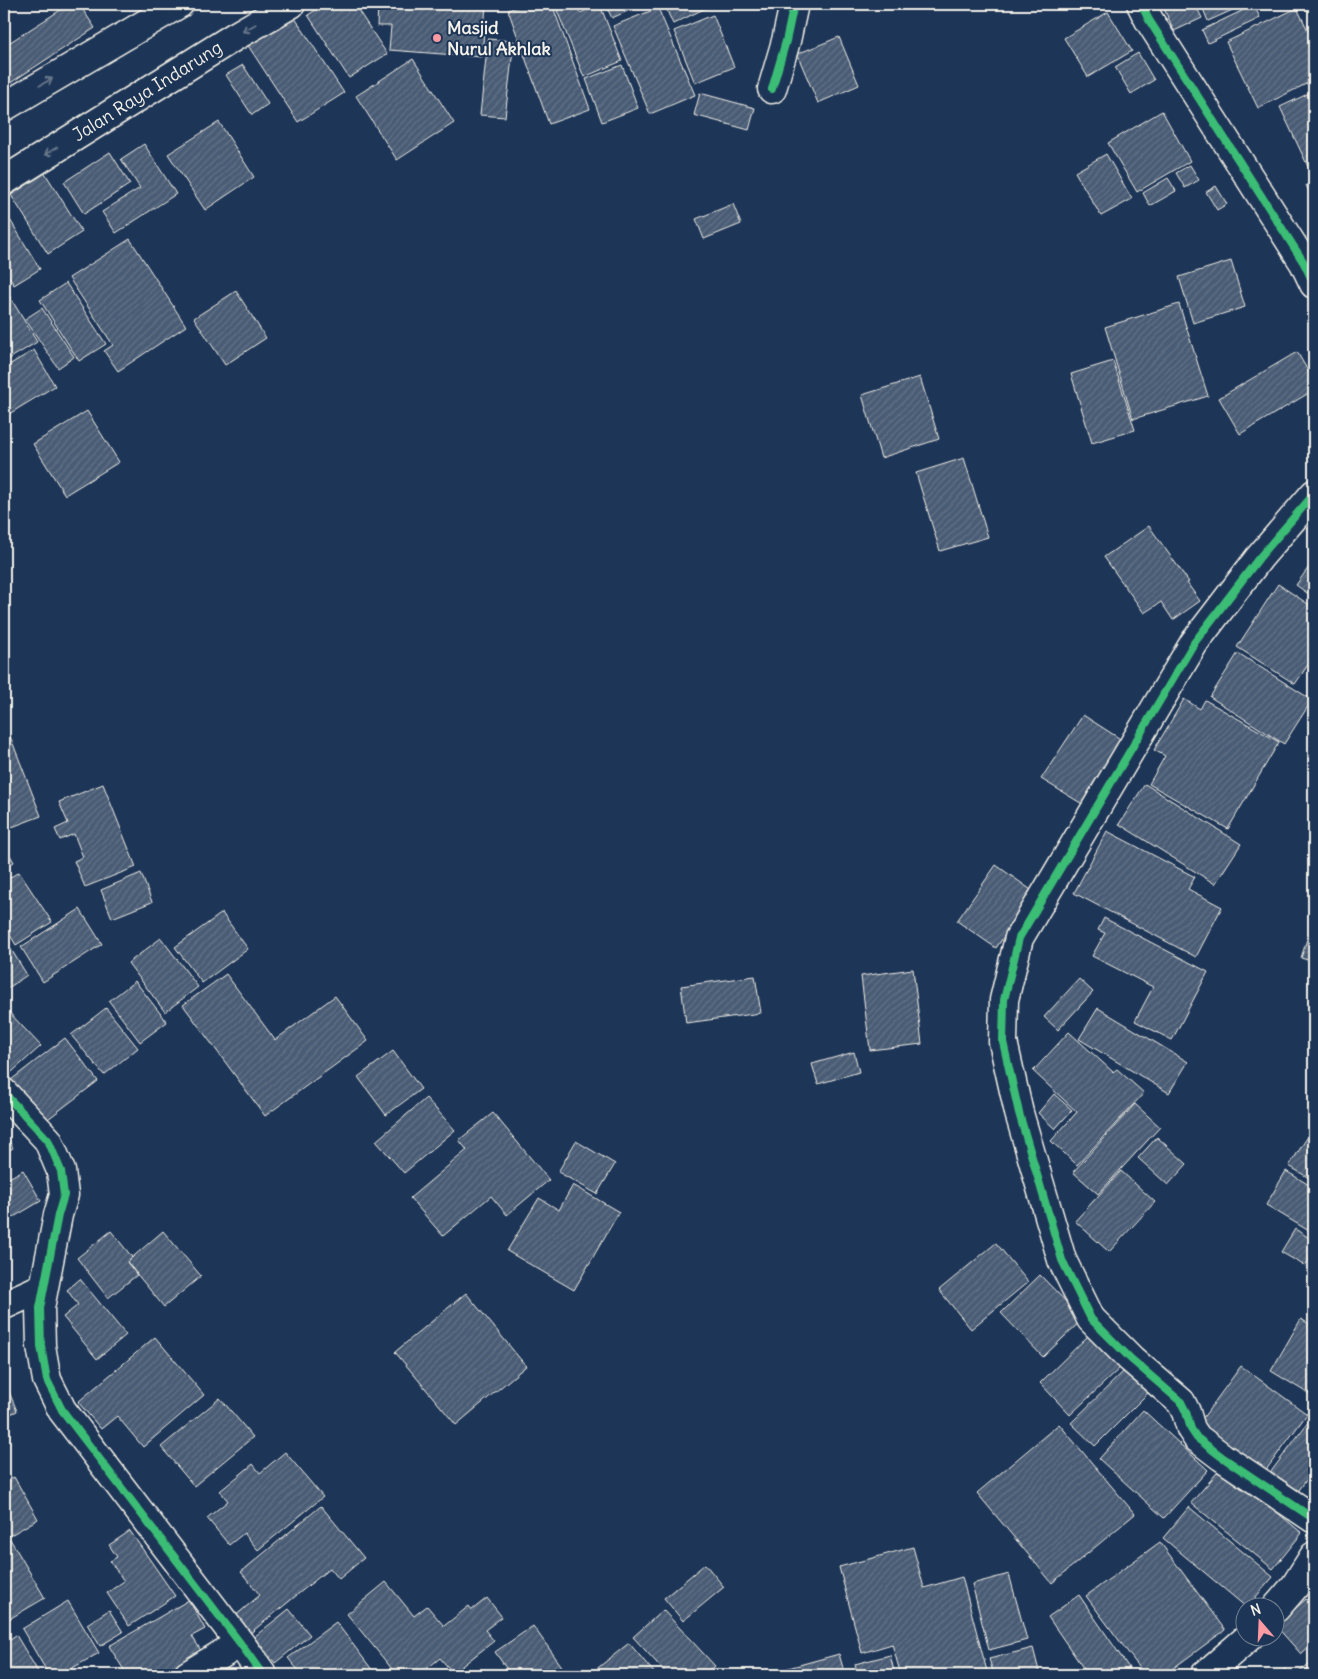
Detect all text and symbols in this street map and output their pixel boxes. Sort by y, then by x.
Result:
place label: Masjid Nurul Akhlak [447,16,551,60]
one-way arrow [242,24,256,34]
marker: Masjid Nurul Akhlak [431,32,443,44]
street label: Jalan Raya Indarung [68,35,226,146]
one-way arrow [38,77,52,87]
one-way arrow [45,146,59,156]
north arrow [1236,1596,1286,1646]
text: N [1248,1600,1263,1620]

